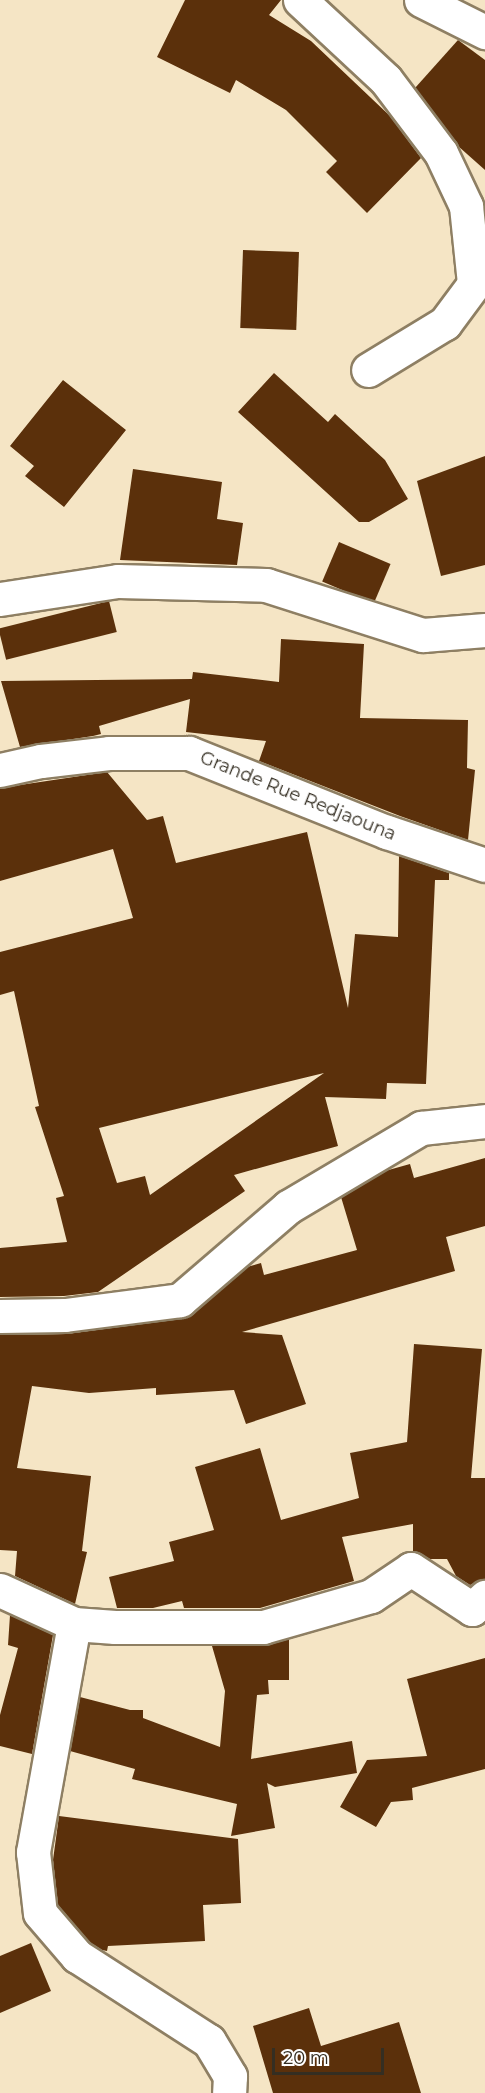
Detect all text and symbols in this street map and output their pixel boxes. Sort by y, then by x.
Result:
street label: Grande Rue Redjaouna [197,747,399,845]
scale bar [275,2036,388,2074]
text: 20 m [283,2047,329,2069]

